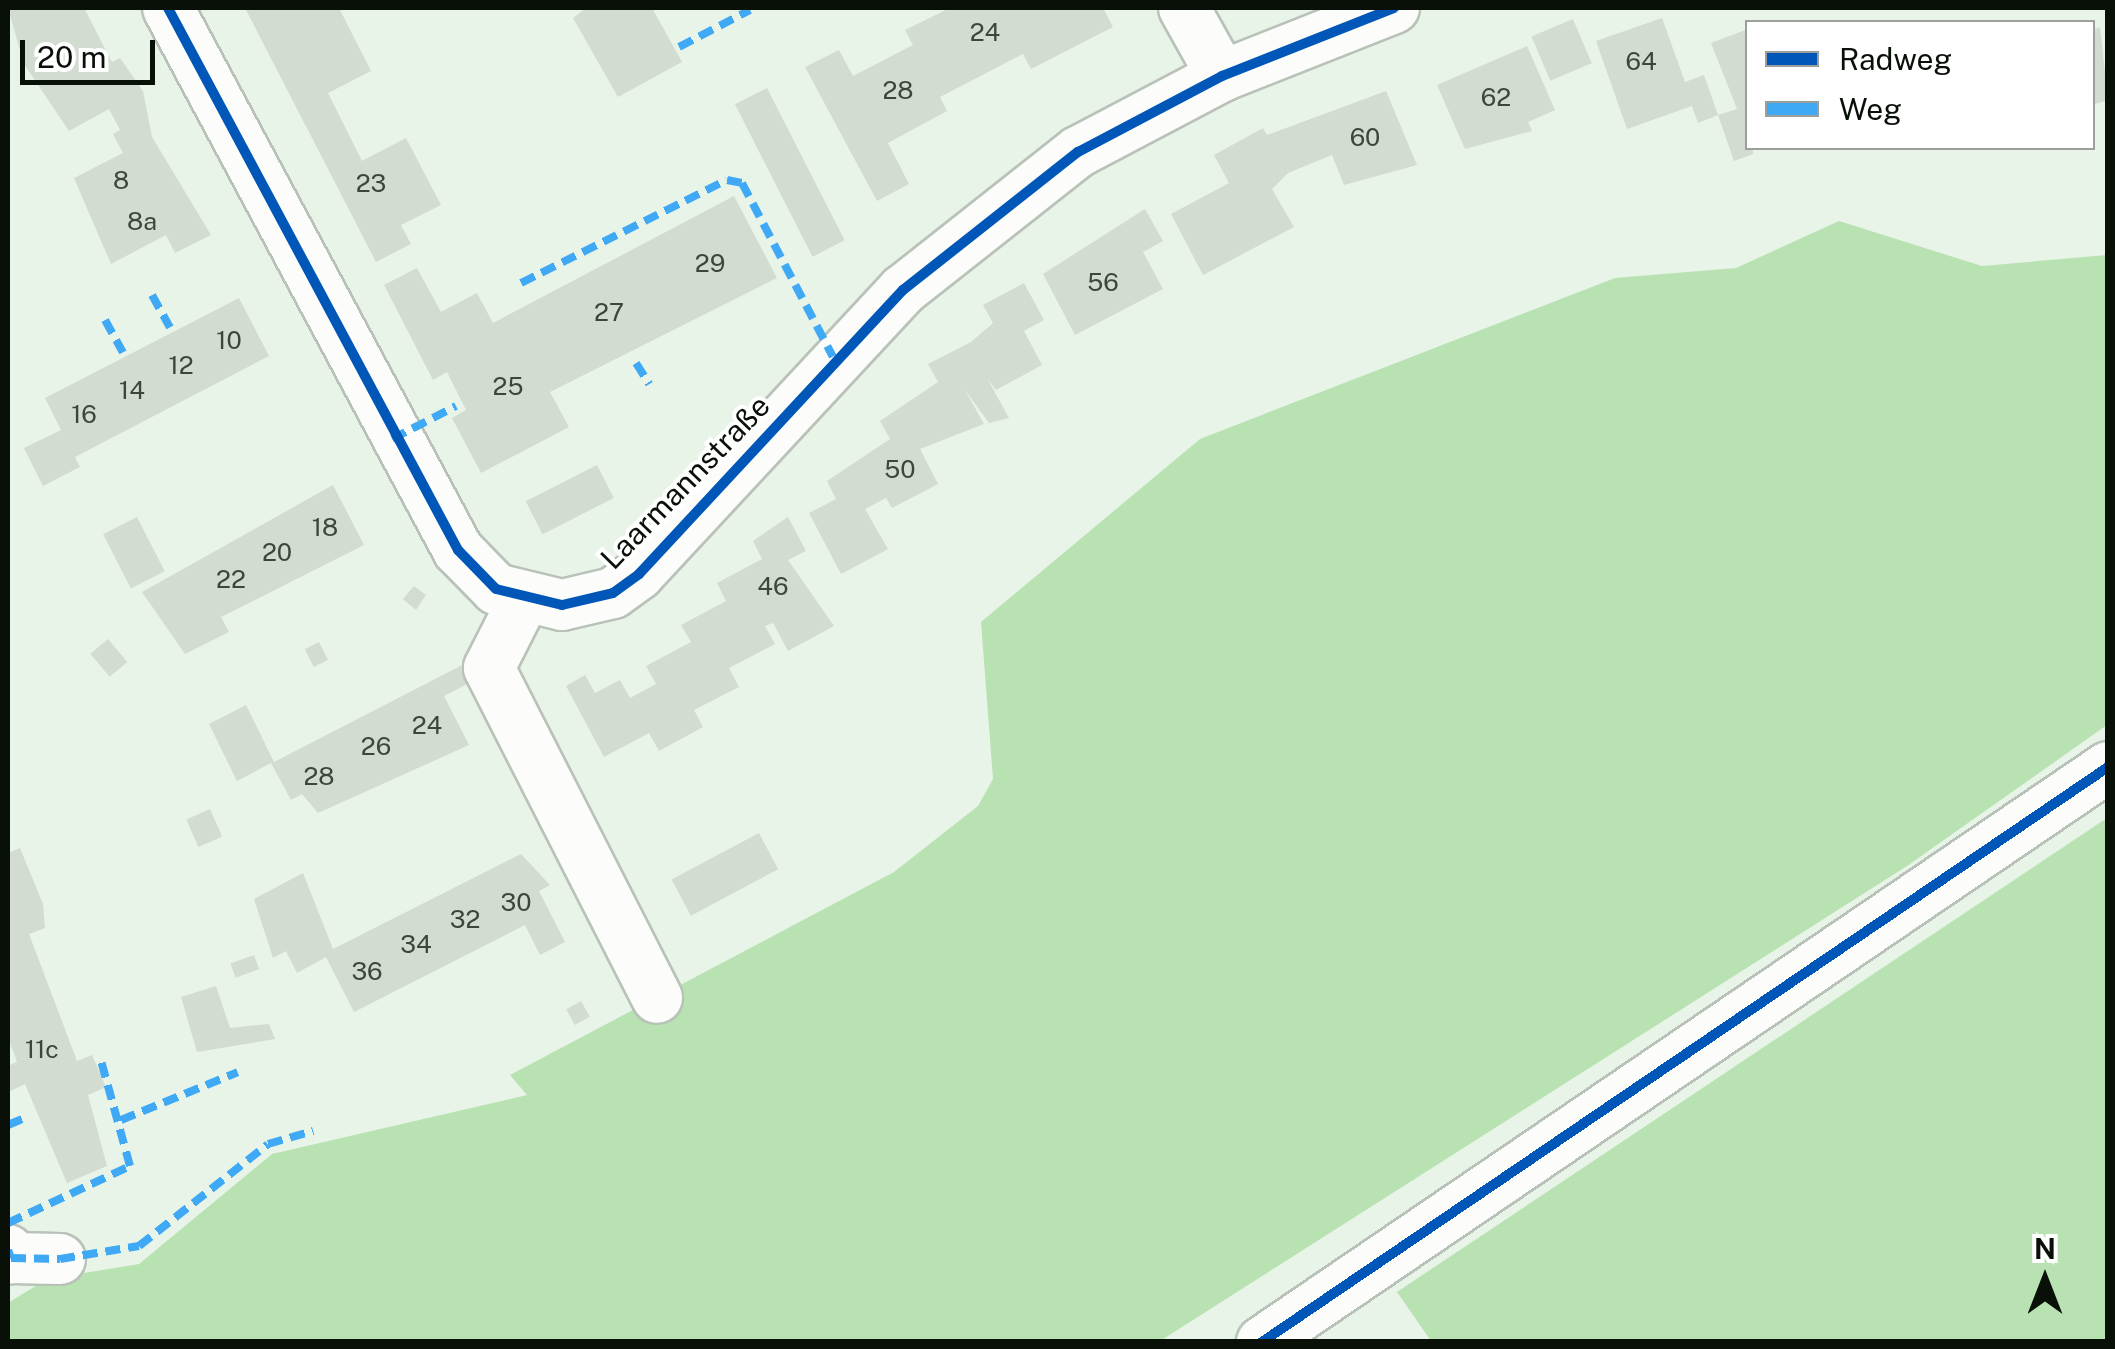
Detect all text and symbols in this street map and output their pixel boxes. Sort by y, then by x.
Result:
house number: 24 [970,17,1000,47]
scale bar [25,20,160,82]
legend [1745,20,2095,150]
text: 20 m [37,39,106,75]
text: Radweg [1839,41,1952,77]
house number: 64 [1625,46,1657,76]
house number: 28 [882,75,914,105]
house number: 62 [1481,82,1511,112]
text: Weg [1839,91,1902,127]
house number: 60 [1350,122,1380,152]
house number: 8 [113,165,129,195]
house number: 23 [356,168,386,198]
house number: 8a [127,206,157,236]
house number: 29 [695,248,725,278]
house number: 56 [1087,267,1119,297]
house number: 27 [594,297,624,327]
house number: 10 [216,325,242,355]
house number: 12 [168,350,194,380]
house number: 25 [493,371,523,401]
house number: 14 [119,375,145,405]
street label: Laarmannstraße [593,388,777,576]
house number: 16 [71,399,97,429]
house number: 50 [884,454,916,484]
house number: 18 [312,512,338,542]
house number: 20 [262,537,292,567]
house number: 22 [216,564,246,594]
house number: 46 [757,571,789,601]
house number: 24 [412,710,442,740]
house number: 26 [361,731,391,761]
house number: 28 [303,761,335,791]
house number: 30 [501,887,531,917]
house number: 32 [450,904,480,934]
house number: 34 [400,929,432,959]
house number: 36 [351,956,383,986]
house number: 11c [25,1034,59,1064]
north arrow [1995,1229,2095,1329]
text: N [2034,1232,2056,1265]

